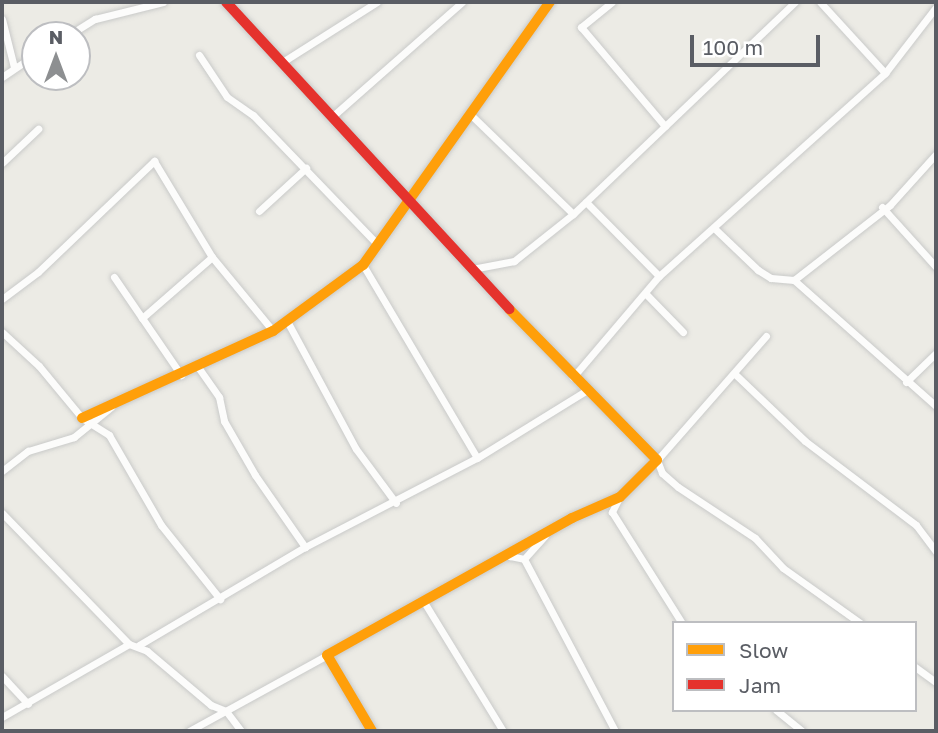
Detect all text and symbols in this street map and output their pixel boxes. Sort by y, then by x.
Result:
north arrow [21,21,91,91]
scale bar [693,21,822,65]
text: N [49,25,63,48]
text: 100 m [703,34,763,60]
legend [672,621,917,712]
text: Slow [739,637,788,663]
text: Jam [739,672,781,698]

